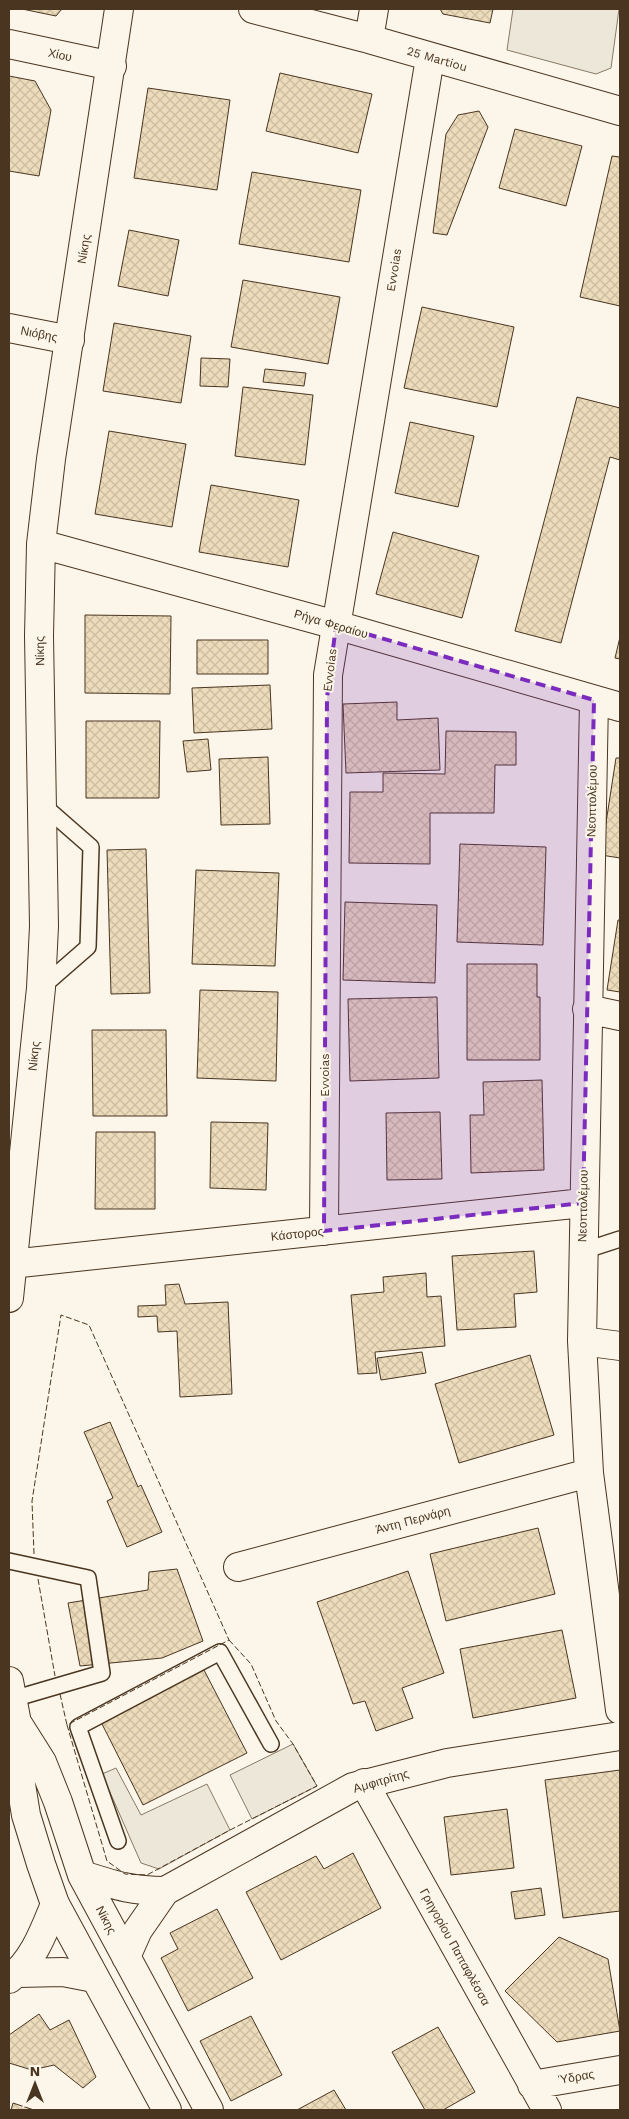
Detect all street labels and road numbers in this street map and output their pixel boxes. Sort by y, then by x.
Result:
street label: 25 Martiou [405,44,469,74]
street label: Χίου [47,46,73,64]
street label: Νίκης [75,233,93,265]
street label: Evvoias [384,248,404,292]
street label: Νιόβης [19,324,59,344]
street label: Ρήγα Φεραίου [292,607,370,641]
street label: Νίκης [33,636,47,666]
street label: Evvoias [320,648,340,692]
street label: Νεοπτολέμου [584,765,600,837]
street label: Νίκης [25,1040,43,1072]
street label: Evvoias [318,1053,332,1097]
street label: Νεοπτολέμου [575,1170,591,1242]
street label: Κάστορος [270,1224,324,1244]
street label: Άντη Περνάρη [374,1503,452,1537]
street label: Αμφιτρίτης [352,1766,411,1796]
street label: Γρηγορίου Παπαφλέσσα [417,1886,493,2008]
street label: Νίκης [93,1904,119,1937]
street label: Ύδρας [557,2067,595,2087]

